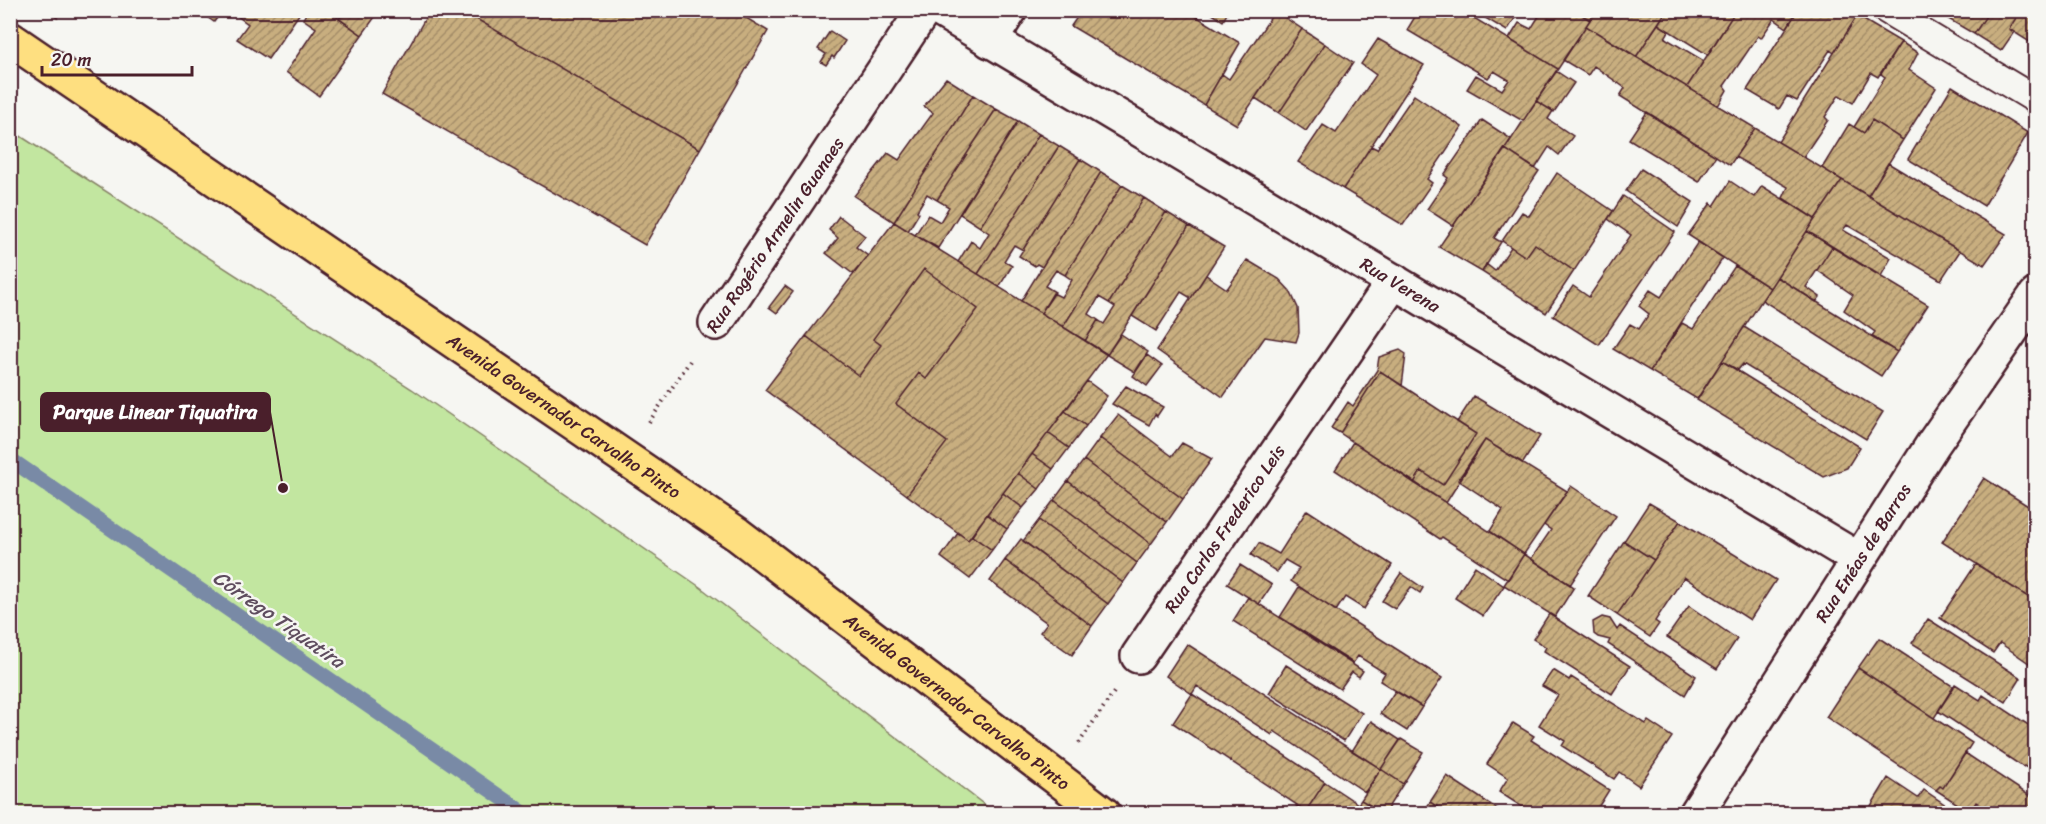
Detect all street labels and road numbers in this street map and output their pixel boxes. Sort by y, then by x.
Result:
street label: Rua Rogério Armelin Guanaes [697,130,853,340]
street label: Rua Verena [1354,249,1447,322]
street label: Avenida Governador Carvalho Pinto [439,324,688,508]
street label: Rua Carlos Frederico Leis [1156,437,1294,620]
street label: Rua Enéas de Barros [1807,476,1920,629]
street label: Avenida Governador Carvalho Pinto [836,604,1077,799]

